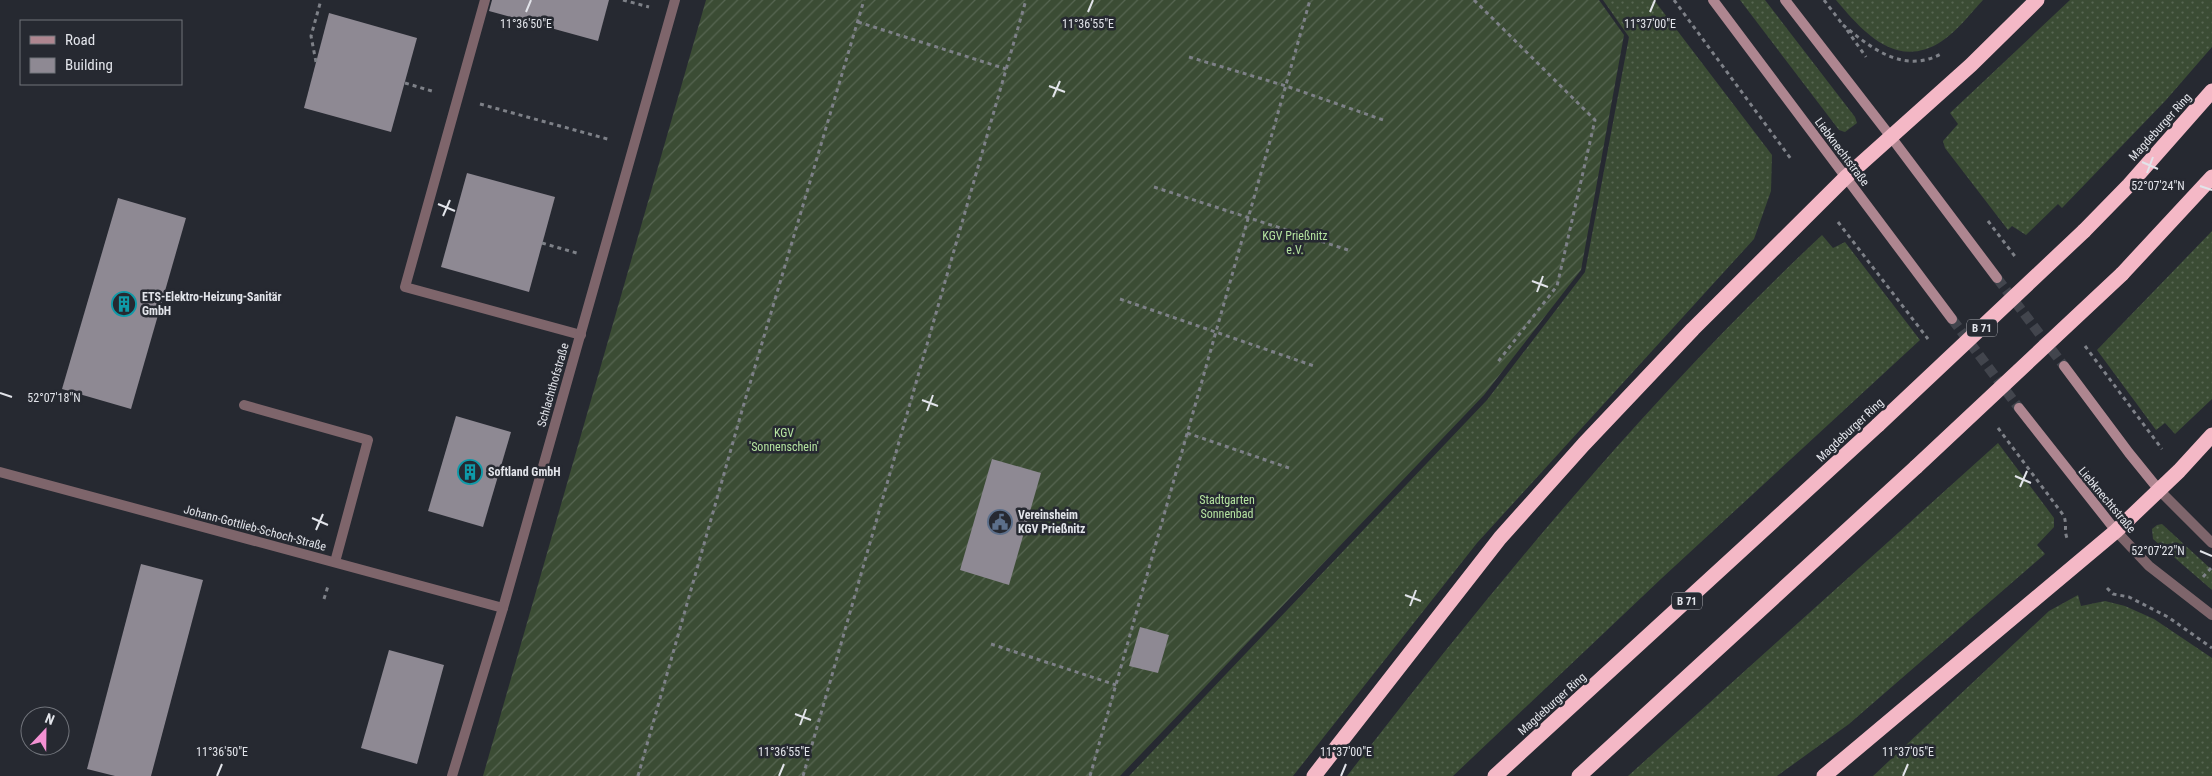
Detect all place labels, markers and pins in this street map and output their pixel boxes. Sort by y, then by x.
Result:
place label: ETS-Elektro-Heizung-Sanitär GmbH [142,290,281,318]
building icon: ETS-Elektro-Heizung-Sanitär GmbH [111,291,137,317]
building icon: Softland GmbH [457,459,483,485]
place label: Softland GmbH [488,465,561,479]
place label: Vereinsheim KGV Prießnitz [1018,508,1085,536]
public building icon: Vereinsheim KGV Prießnitz [987,509,1013,535]

